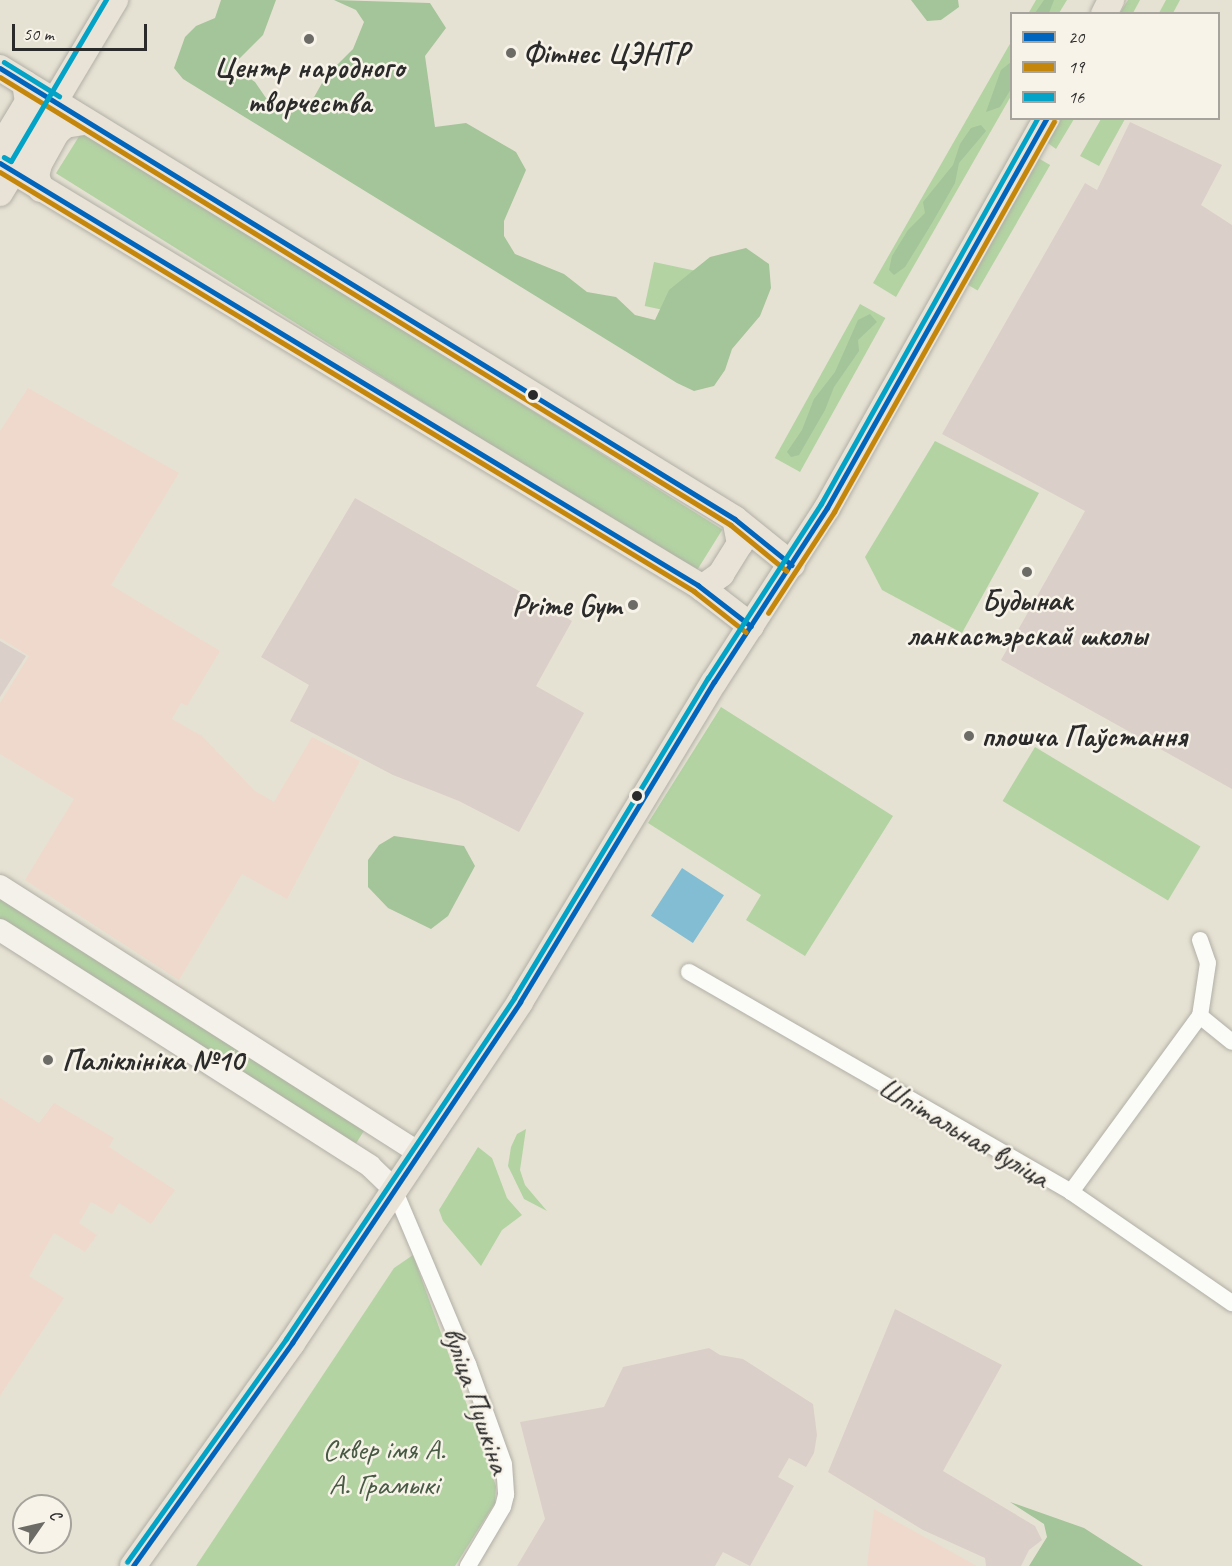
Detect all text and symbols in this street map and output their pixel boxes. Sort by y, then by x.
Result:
scale bar [15,12,150,50]
legend [1010,12,1220,120]
text: 50 m [23,23,54,45]
text: 20 [1068,26,1084,48]
marker: Центр народного творчества [302,32,316,46]
place label: Фітнес ЦЭНТР [523,35,689,71]
marker: Фітнес ЦЭНТР [504,46,518,60]
place label: Центр народного творчества [214,49,404,119]
text: 19 [1068,56,1084,78]
text: 16 [1068,86,1084,108]
unlabelled marker [527,389,539,401]
marker: Будынак ланкастэрскай школы [1020,565,1034,579]
place label: Будынак ланкастэрскай школы [907,582,1147,652]
place label: Prime Gym [511,587,621,623]
marker: Prime Gym [626,598,640,612]
place label: плошча Паўстання [981,718,1187,754]
marker: плошча Паўстання [962,729,976,743]
unlabelled marker [631,790,643,802]
place label: Паліклініка №10 [62,1042,243,1078]
marker: Паліклініка №10 [39,1051,57,1069]
street label: Шпітальная вуліца [872,1069,1056,1195]
street label: вуліца Пушкіна [435,1321,519,1479]
park label: Сквер імя А. А. Грамыкі [323,1431,445,1502]
north arrow [12,1494,72,1554]
text: С [45,1506,66,1524]

